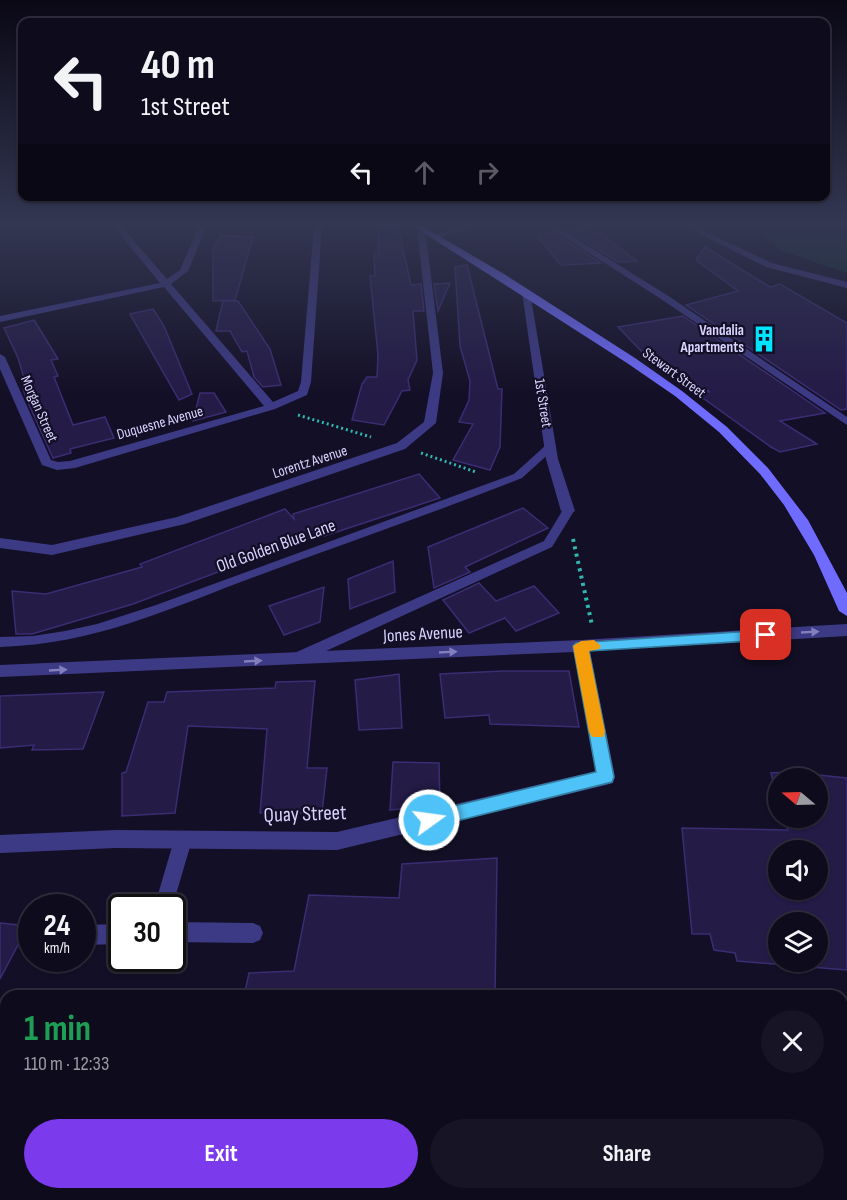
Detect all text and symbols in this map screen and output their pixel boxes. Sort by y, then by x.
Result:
text: 40 m [141,40,215,91]
icon: left [42,42,120,120]
text: 1st Street [141,91,230,123]
icon: left [345,156,378,189]
icon: ahead [408,156,441,189]
icon: right [471,156,504,189]
place label: Vandalia Apartments [679,321,744,357]
building icon: Vandalia Apartments [749,324,779,354]
street label: Stewart Street [639,344,710,403]
street label: Morgan Street [16,373,62,446]
street label: 1st Street [530,377,556,429]
street label: Duquesne Avenue [115,402,205,444]
street label: Lorentz Avenue [270,441,350,483]
street label: Old Golden Blue Lane [214,515,338,577]
pin [740,609,791,660]
icon: arrive [749,618,782,651]
street label: Jones Avenue [382,621,463,647]
one-way arrow [801,628,820,637]
one-way arrow [439,648,458,657]
one-way arrow [244,657,263,666]
one-way arrow [49,666,68,675]
north arrow [768,768,828,828]
map controls [768,768,828,972]
position arrow [397,788,461,852]
street label: Quay Street [263,800,347,828]
button: sound [768,840,828,900]
speed limit sign: 30 [108,894,186,972]
text: 24 [44,908,70,944]
button: layers [768,912,828,972]
text: km/h [44,939,70,958]
text: 1 min [24,1008,91,1051]
button: close [761,1010,824,1073]
text: 110 m · 12:33 [24,1052,109,1076]
button: Exit [24,1119,418,1188]
button: Share [430,1119,824,1188]

